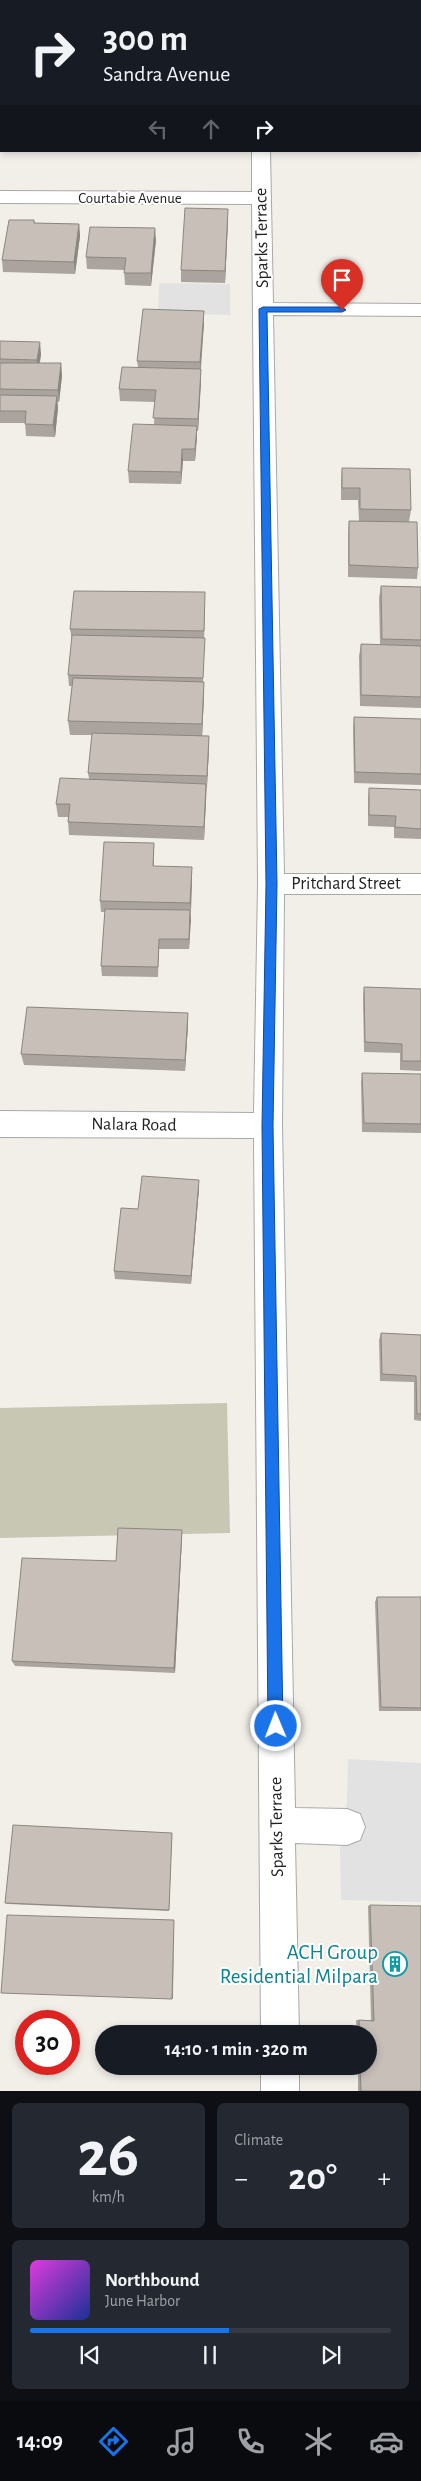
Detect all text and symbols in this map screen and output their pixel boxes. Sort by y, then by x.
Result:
icon: right [20,20,85,85]
text: 300 m [103,22,188,57]
text: Sandra Avenue [103,63,230,85]
icon: left [144,115,172,143]
icon: ahead [197,115,225,143]
icon: right [250,115,278,143]
street label: Sparks Terrace [252,188,272,288]
street label: Courtabie Avenue [78,191,182,206]
pin [321,259,363,310]
icon: arrive [328,266,356,294]
street label: Pritchard Street [291,875,401,893]
street label: Nalara Road [91,1115,177,1135]
position arrow [249,1699,301,1751]
street label: Sparks Terrace [267,1777,287,1877]
place label: ACH Group Residential Milpara [220,1942,378,1987]
building icon: ACH Group Residential Milpara [382,1951,408,1977]
speed limit sign: 30 [15,2010,80,2075]
text: 14:10 · 1 min · 320 m [165,2040,307,2059]
text: 26 [77,2123,139,2188]
text: Climate [235,2132,283,2148]
text: 20° [288,2159,337,2197]
text: − [235,2165,248,2193]
text: + [378,2165,391,2193]
text: km/h [92,2189,125,2205]
text: Northbound [105,2271,200,2290]
text: June Harbor [105,2293,180,2309]
icon: previous [76,2341,104,2369]
icon: pause [196,2341,224,2369]
icon: next [317,2341,345,2369]
icon: directions [96,2424,131,2459]
icon: music [164,2424,199,2459]
icon: phone [233,2424,268,2459]
icon: climate [301,2424,336,2459]
icon: car [369,2424,404,2459]
text: 14:09 [17,2430,63,2452]

